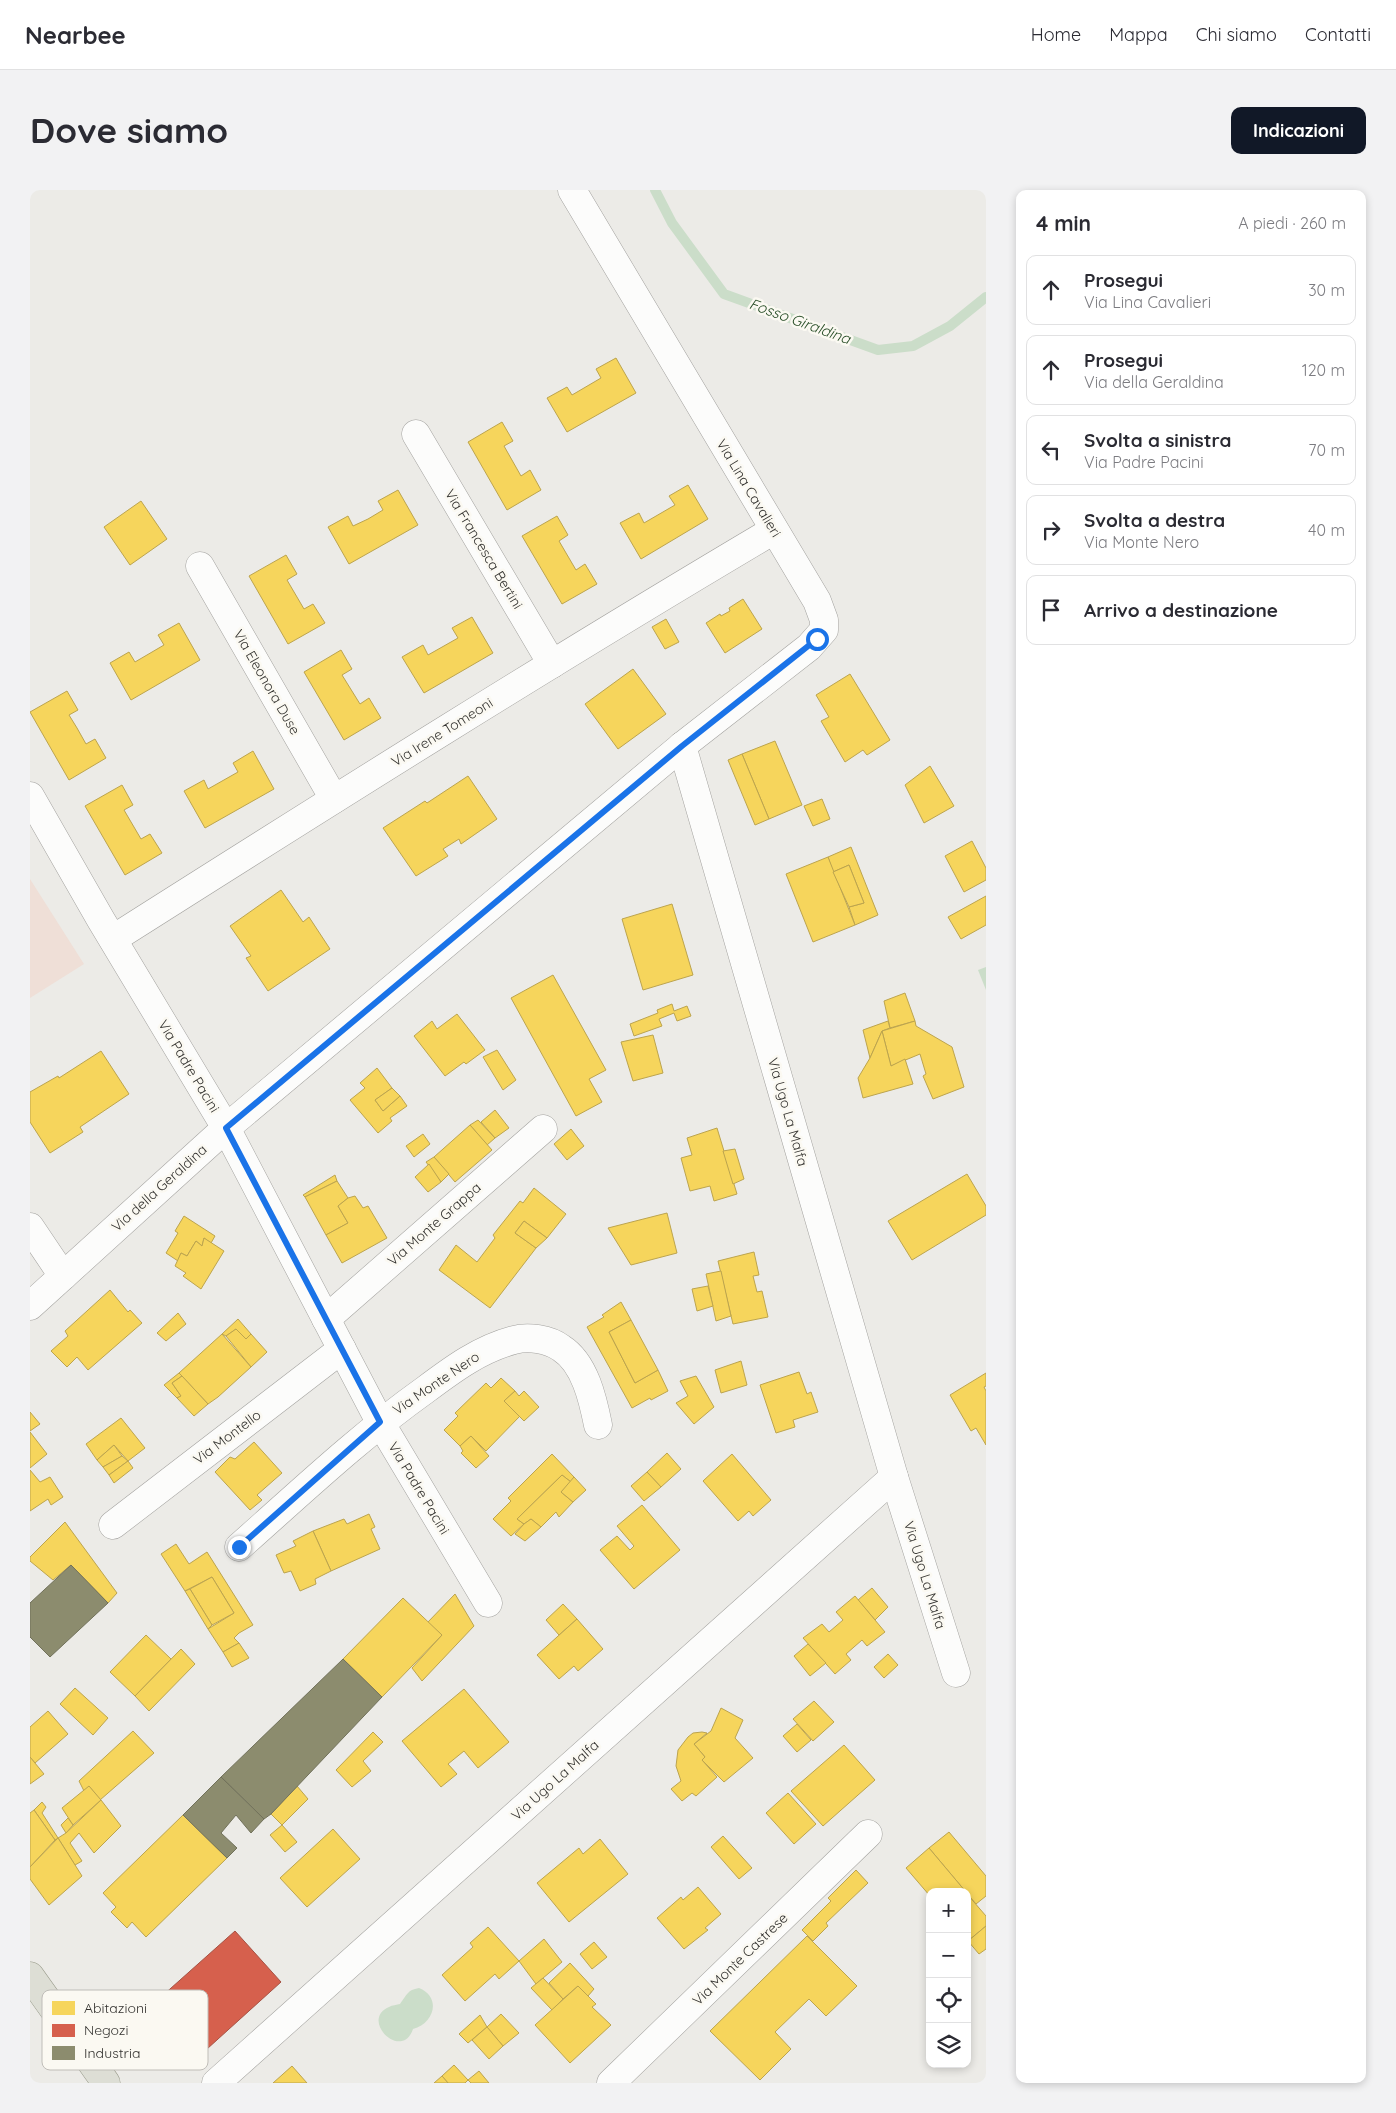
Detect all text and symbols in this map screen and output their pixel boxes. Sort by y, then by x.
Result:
text: Nearbee [25,20,126,50]
text: Home [1031,23,1081,46]
text: Mappa [1109,23,1168,46]
text: Chi siamo [1196,23,1277,46]
text: Contatti [1305,23,1371,46]
button: Indicazioni [1231,107,1366,154]
text: Dove siamo [30,108,228,152]
text: 4 min [1036,210,1091,236]
text: A piedi · 260 m [1238,213,1346,233]
text: Prosegui [1084,268,1163,292]
icon: ahead [1037,276,1065,304]
text: 30 m [1308,280,1345,300]
text: Via Lina Cavalieri [1084,292,1211,312]
water label: Fosso Giraldina [747,294,854,348]
text: Prosegui [1084,348,1163,372]
icon: ahead [1037,356,1065,384]
text: 120 m [1302,360,1345,380]
text: Via della Geraldina [1084,372,1224,392]
text: Svolta a sinistra [1084,428,1231,452]
street label: Via Lina Cavalieri [713,436,785,540]
icon: left [1037,436,1065,464]
text: 70 m [1308,440,1345,460]
text: Via Padre Pacini [1084,452,1204,472]
street label: Via Francesca Bertini [441,486,527,612]
text: Svolta a destra [1084,508,1225,532]
icon: right [1037,516,1065,544]
text: 40 m [1308,520,1345,540]
text: Via Monte Nero [1084,532,1199,552]
icon: arrive [1037,596,1065,624]
text: Arrivo a destinazione [1084,598,1278,622]
street label: Via Eleonora Duse [230,626,304,738]
route start [806,628,829,651]
street label: Via Irene Tomeoni [388,694,496,770]
street label: Via Padre Pacini [154,1016,224,1116]
street label: Via Ugo La Malfa [764,1056,812,1168]
street label: Via della Geraldina [108,1140,210,1236]
street label: Via Monte Grappa [384,1178,484,1270]
street label: Via Monte Nero [389,1347,483,1419]
street label: Via Montello [190,1406,264,1468]
street label: Via Padre Pacini [384,1438,454,1538]
street label: Via Ugo La Malfa [900,1519,950,1631]
route end [228,1536,251,1559]
street label: Via Ugo La Malfa [507,1736,603,1824]
map controls [926,1888,971,2068]
button: + [926,1888,971,1933]
street label: Via Monte Castrese [689,1909,791,2009]
button: − [926,1933,971,1978]
button: locate [926,1978,971,2023]
legend [42,1990,208,2070]
text: Abitazioni [84,1999,147,2017]
text: Negozi [84,2021,129,2039]
button: layers [926,2023,971,2068]
text: Industria [84,2044,140,2062]

